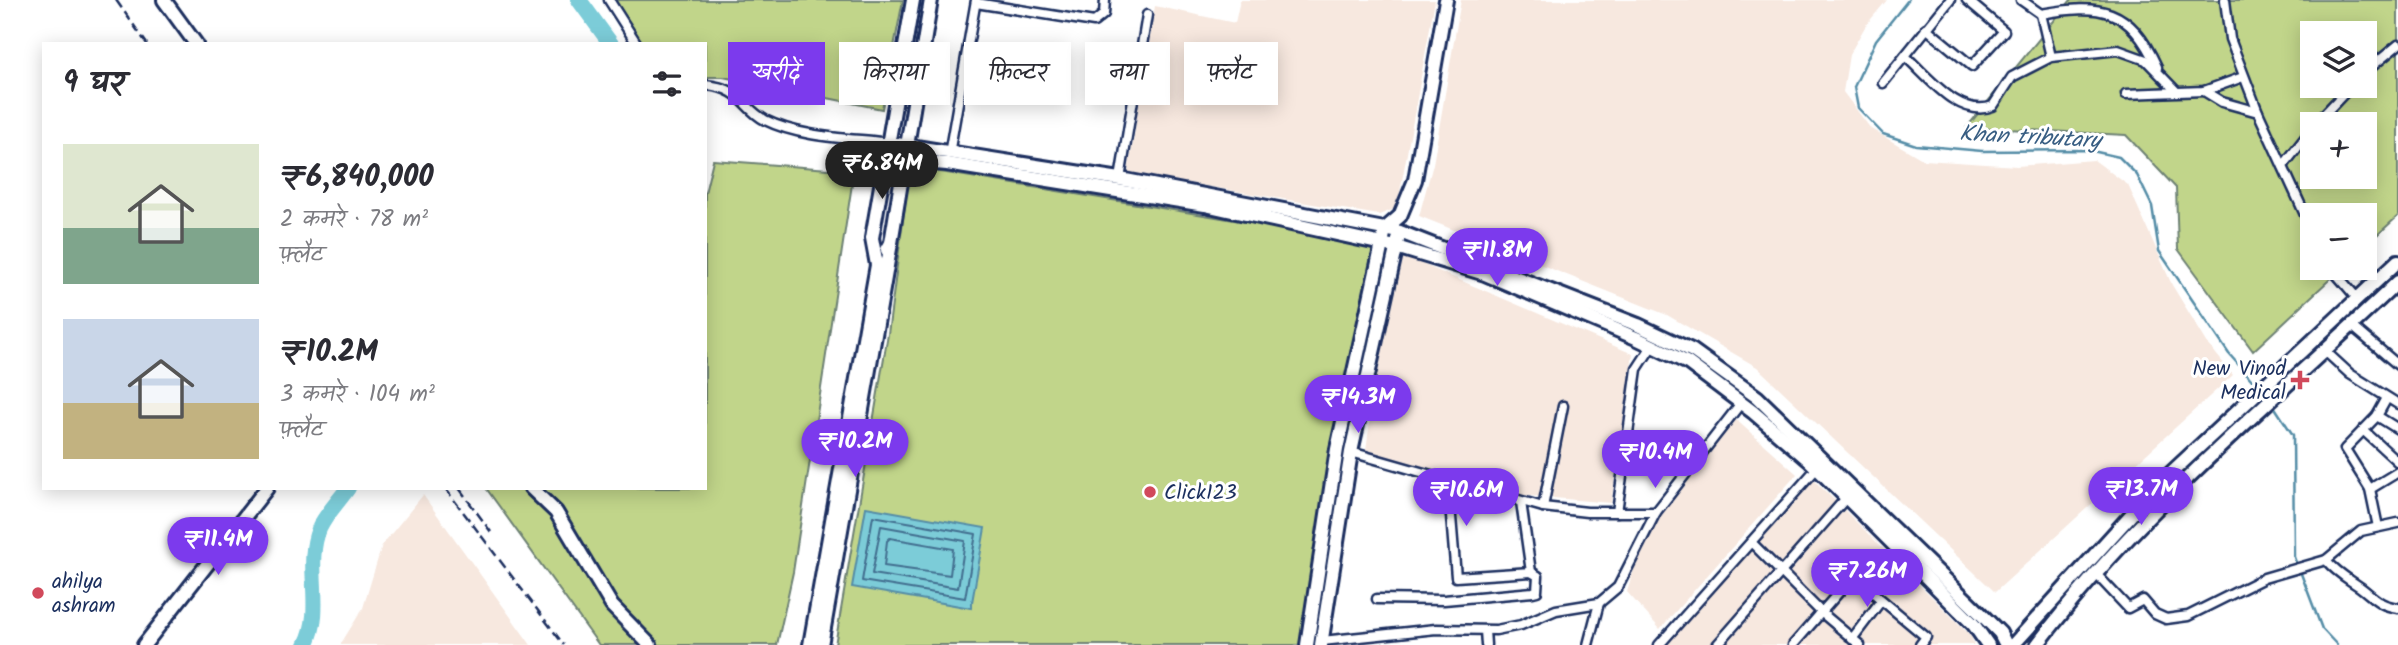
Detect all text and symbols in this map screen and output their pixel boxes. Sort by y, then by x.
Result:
map controls [2300,21,2377,280]
button: layers [2300,21,2377,98]
chip: खरीदें [728,42,825,105]
chip: किराया [839,42,950,105]
chip: फ़िल्टर [964,42,1071,105]
chip: नया [1085,42,1170,105]
chip: फ़्लैट [1184,42,1278,105]
text: 9 घर [63,60,125,108]
icon: filters [648,65,686,103]
button: + [2300,112,2377,189]
water label: Khan tributary [1958,116,2105,160]
pin: ₹6.84M [825,142,939,201]
text: ₹6.84M [841,146,923,182]
text: ₹6,840,000 [280,154,434,202]
icon: home [119,172,203,256]
text: 2 कमरे · 78 m² [280,202,428,238]
button: − [2300,203,2377,280]
pin: ₹11.8M [1440,229,1554,288]
text: ₹11.8M [1462,233,1532,269]
text: फ़्लैट [280,238,324,274]
text: ₹10.2M [280,329,378,377]
icon: home [119,347,203,431]
place label: New Vinod Medical [2192,353,2287,410]
marker: New Vinod Medical [2292,372,2308,388]
pin: ₹14.3M [1301,376,1415,435]
text: 3 कमरे · 104 m² [280,377,435,413]
text: ₹14.3M [1321,380,1395,416]
text: फ़्लैट [280,413,324,449]
pin: ₹10.2M [798,420,912,479]
text: ₹10.2M [817,424,893,460]
pin: ₹10.4M [1598,430,1712,490]
text: ₹10.4M [1618,435,1692,471]
pin: ₹10.6M [1409,468,1523,528]
pin: ₹13.7M [2084,468,2198,527]
text: ₹13.7M [2104,472,2178,508]
text: ₹10.6M [1429,473,1503,509]
place label: Click123 [1164,477,1237,510]
marker: Click123 [1142,484,1158,500]
pin: ₹11.4M [161,518,275,577]
text: ₹11.4M [183,522,253,558]
pin: ₹7.26M [1810,550,1924,609]
text: ₹7.26M [1827,554,1907,590]
place label: ahilya ashram [52,566,116,623]
marker: ahilya ashram [30,585,46,601]

